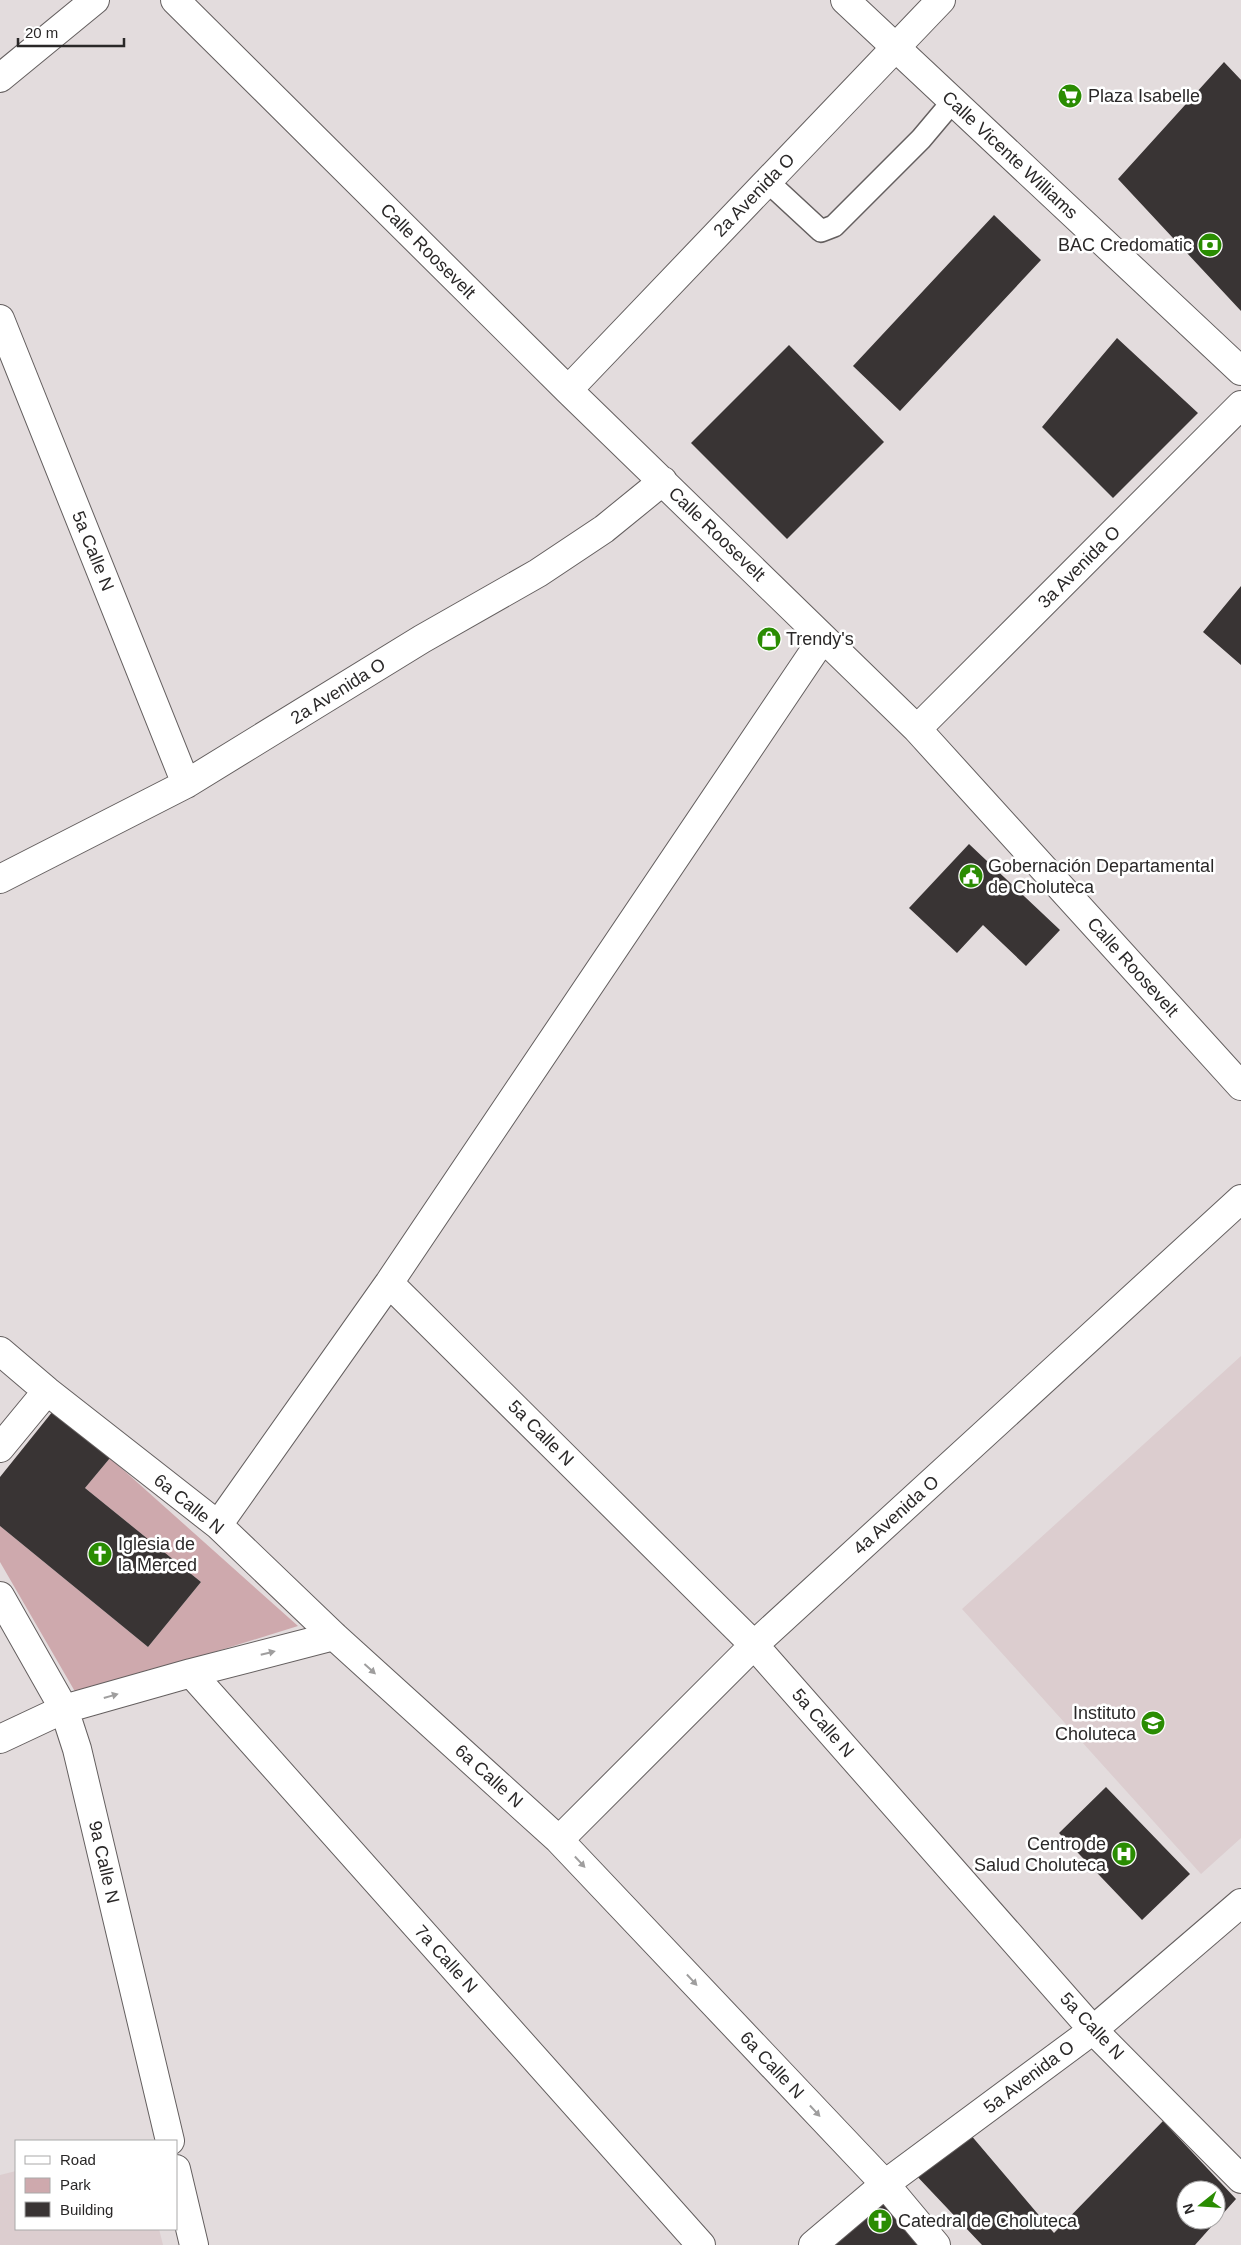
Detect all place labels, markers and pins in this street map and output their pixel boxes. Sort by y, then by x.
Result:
supermarket icon: Plaza Isabelle [1057,83,1083,109]
place label: Plaza Isabelle [1088,86,1200,106]
bank icon: BAC Credomatic [1197,232,1223,258]
place label: BAC Credomatic [1058,235,1192,255]
shop icon: Trendy's [756,626,782,652]
place label: Trendy's [786,629,854,649]
place label: Gobernación Departamental de Choluteca [988,856,1214,897]
public building icon: Gobernación Departamental de Choluteca [958,863,984,889]
place label: Iglesia de la Merced [118,1534,197,1575]
church icon: Iglesia de la Merced [87,1541,113,1567]
place label: Instituto Choluteca [1055,1703,1137,1744]
school or university icon: Instituto Choluteca [1140,1710,1166,1736]
place label: Centro de Salud Choluteca [974,1834,1107,1875]
hospital icon: Centro de Salud Choluteca [1111,1841,1137,1867]
church icon: Catedral de Choluteca [867,2208,893,2234]
place label: Catedral de Choluteca [898,2211,1078,2231]

